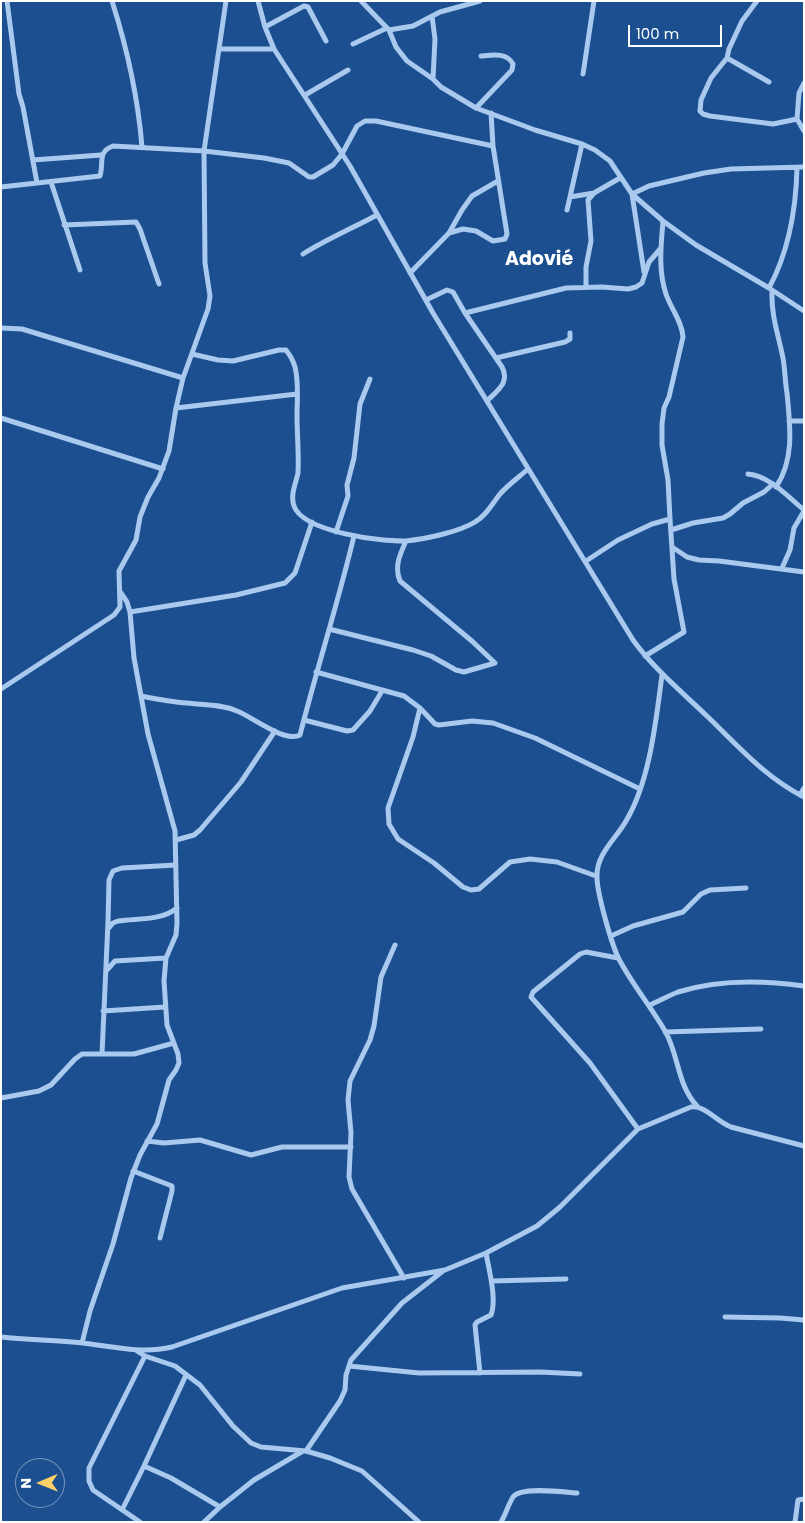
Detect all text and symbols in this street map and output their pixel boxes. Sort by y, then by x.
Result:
scale bar [630,15,724,47]
text: 100 m [636,23,679,44]
district label: Adovié [505,249,573,271]
north arrow [15,1458,65,1508]
text: N [16,1478,36,1489]

